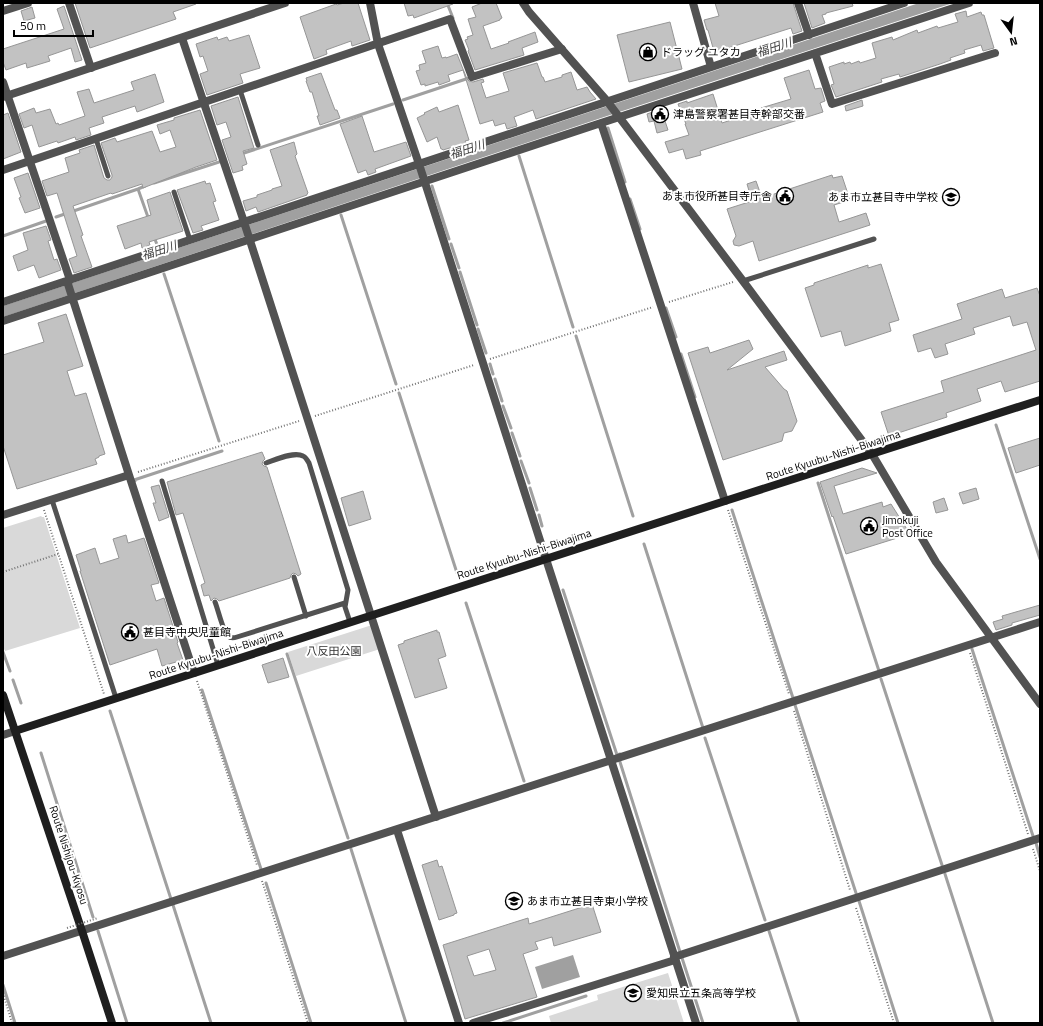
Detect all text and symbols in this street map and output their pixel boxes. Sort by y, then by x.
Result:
scale bar [14,12,93,38]
north arrow [991,12,1031,52]
text: 50 m [20,16,46,35]
water label: 福田川 [754,32,796,62]
text: N [1008,33,1019,50]
shop icon: ドラッグ ユタカ [638,42,658,62]
place label: ドラッグ ユタカ [661,44,740,60]
public building icon: 津島警察署甚目寺幹部交番 [650,104,670,124]
place label: 津島警察署甚目寺幹部交番 [673,106,805,122]
water label: 福田川 [447,134,489,164]
public building icon: あま市役所甚目寺庁舎 [775,186,795,206]
school or university icon: あま市立甚目寺中学校 [941,187,961,207]
place label: あま市役所甚目寺庁舎 [662,188,772,204]
place label: あま市立甚目寺中学校 [828,189,938,205]
water label: 福田川 [139,235,181,265]
street label: Route Kyuubu-Nishi-Biwajima [764,426,903,484]
place label: Jimokuji Post Office [882,512,933,541]
public building icon: Jimokuji Post Office [859,516,879,536]
street label: Route Kyuubu-Nishi-Biwajima [455,525,594,583]
public building icon: 甚目寺中央児童館 [120,622,140,642]
place label: 甚目寺中央児童館 [143,624,231,640]
street label: Route Kyuubu-Nishi-Biwajima [147,625,286,683]
park label: 八反田公園 [307,643,362,659]
street label: Route Nishijou-Kiyosu [45,804,93,907]
school or university icon: あま市立甚目寺東小学校 [504,891,524,911]
place label: あま市立甚目寺東小学校 [527,893,648,909]
school or university icon: 愛知県立五条高等学校 [623,983,643,1003]
place label: 愛知県立五条高等学校 [646,985,756,1001]

